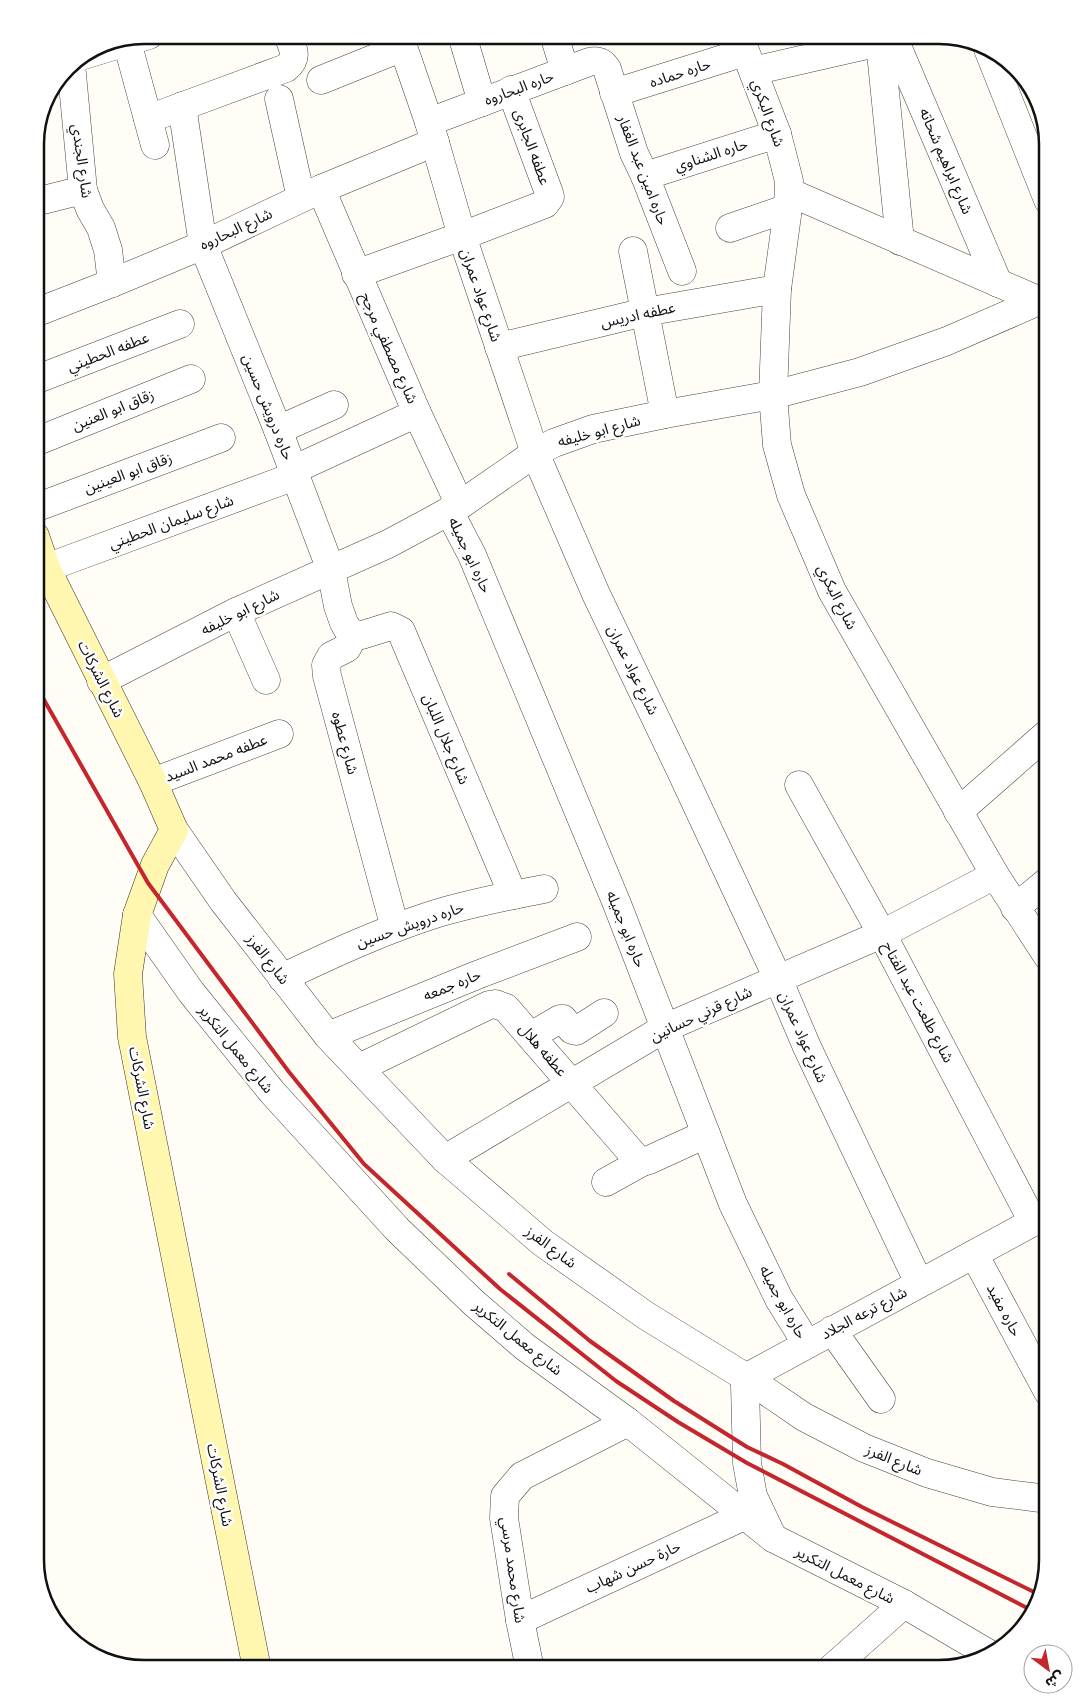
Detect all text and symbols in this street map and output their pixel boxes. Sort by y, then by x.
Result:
street label: حاره حماده [647,55,713,91]
street label: حاره البحاروه [482,67,556,109]
street label: شارع البكري [745,77,789,151]
street label: شارع ابراهيم شحاته [913,105,977,218]
street label: عطفه الجابرى [510,107,554,188]
street label: حاره امين عبد الغفار [613,111,672,228]
street label: شارع الجندي [65,123,96,200]
street label: حاره الشناوي [672,135,751,178]
street label: شارع البحاروه [197,204,277,256]
street label: شارع عواد عمران [454,246,506,345]
street label: شارع مصطفي مرجح [354,290,422,408]
street label: عطفه ادريس [599,298,677,332]
street label: عطفه الحطيني [65,328,153,378]
street label: حاره درويش حسين [239,351,298,463]
street label: زقاق ابو العنين [69,385,157,435]
street label: شارع ابو خليفه [556,411,643,454]
street label: زقاق ابو العينين [81,449,175,497]
street label: شارع سليمان الحطيني [106,491,237,556]
street label: حاره ابو جميله [445,514,495,596]
street label: شارع البكري [810,561,861,634]
street label: شارع ابو خليفه [198,585,284,641]
street label: شارع عواد عمران [601,622,663,719]
street label: شارع الشركات [71,637,128,722]
street label: شارع جلال اللبان [416,691,473,788]
street label: شارع عطوه [325,710,362,777]
street label: عطفه محمد السيد [162,730,270,786]
street label: حاره ابو جميله [602,888,650,970]
street label: حاره درويش حسين [354,898,466,952]
street label: شارع الفرز [240,929,294,990]
street label: شارع طلعت عبد الفتاح [876,938,958,1067]
street label: حاره جمعه [421,965,484,1005]
street label: شارع قرني حسانين [647,982,756,1048]
street label: شارع عواد عمران [772,989,831,1087]
street label: شارع معمل التكرير [192,1000,277,1099]
street label: عطفه هلال [515,1020,571,1081]
street label: شارع الشركات [122,1045,159,1132]
street label: شارع الفرز [519,1221,580,1275]
street label: حاره ابو جميله [755,1262,811,1342]
street label: حاره مفيد [983,1281,1025,1339]
street label: شارع ترعه الجلاد [818,1283,912,1346]
street label: شارع معمل التكرير [467,1296,566,1382]
street label: شارع الفرز [861,1440,925,1482]
street label: شارع الشركات [200,1442,237,1529]
street label: شارع محمد مرسي [494,1516,529,1625]
street label: حارة حسن شهاب [583,1537,684,1597]
street label: شارع معمل التكرير [790,1542,898,1610]
north arrow [1023,1644,1073,1694]
text: ش [1043,1668,1067,1692]

